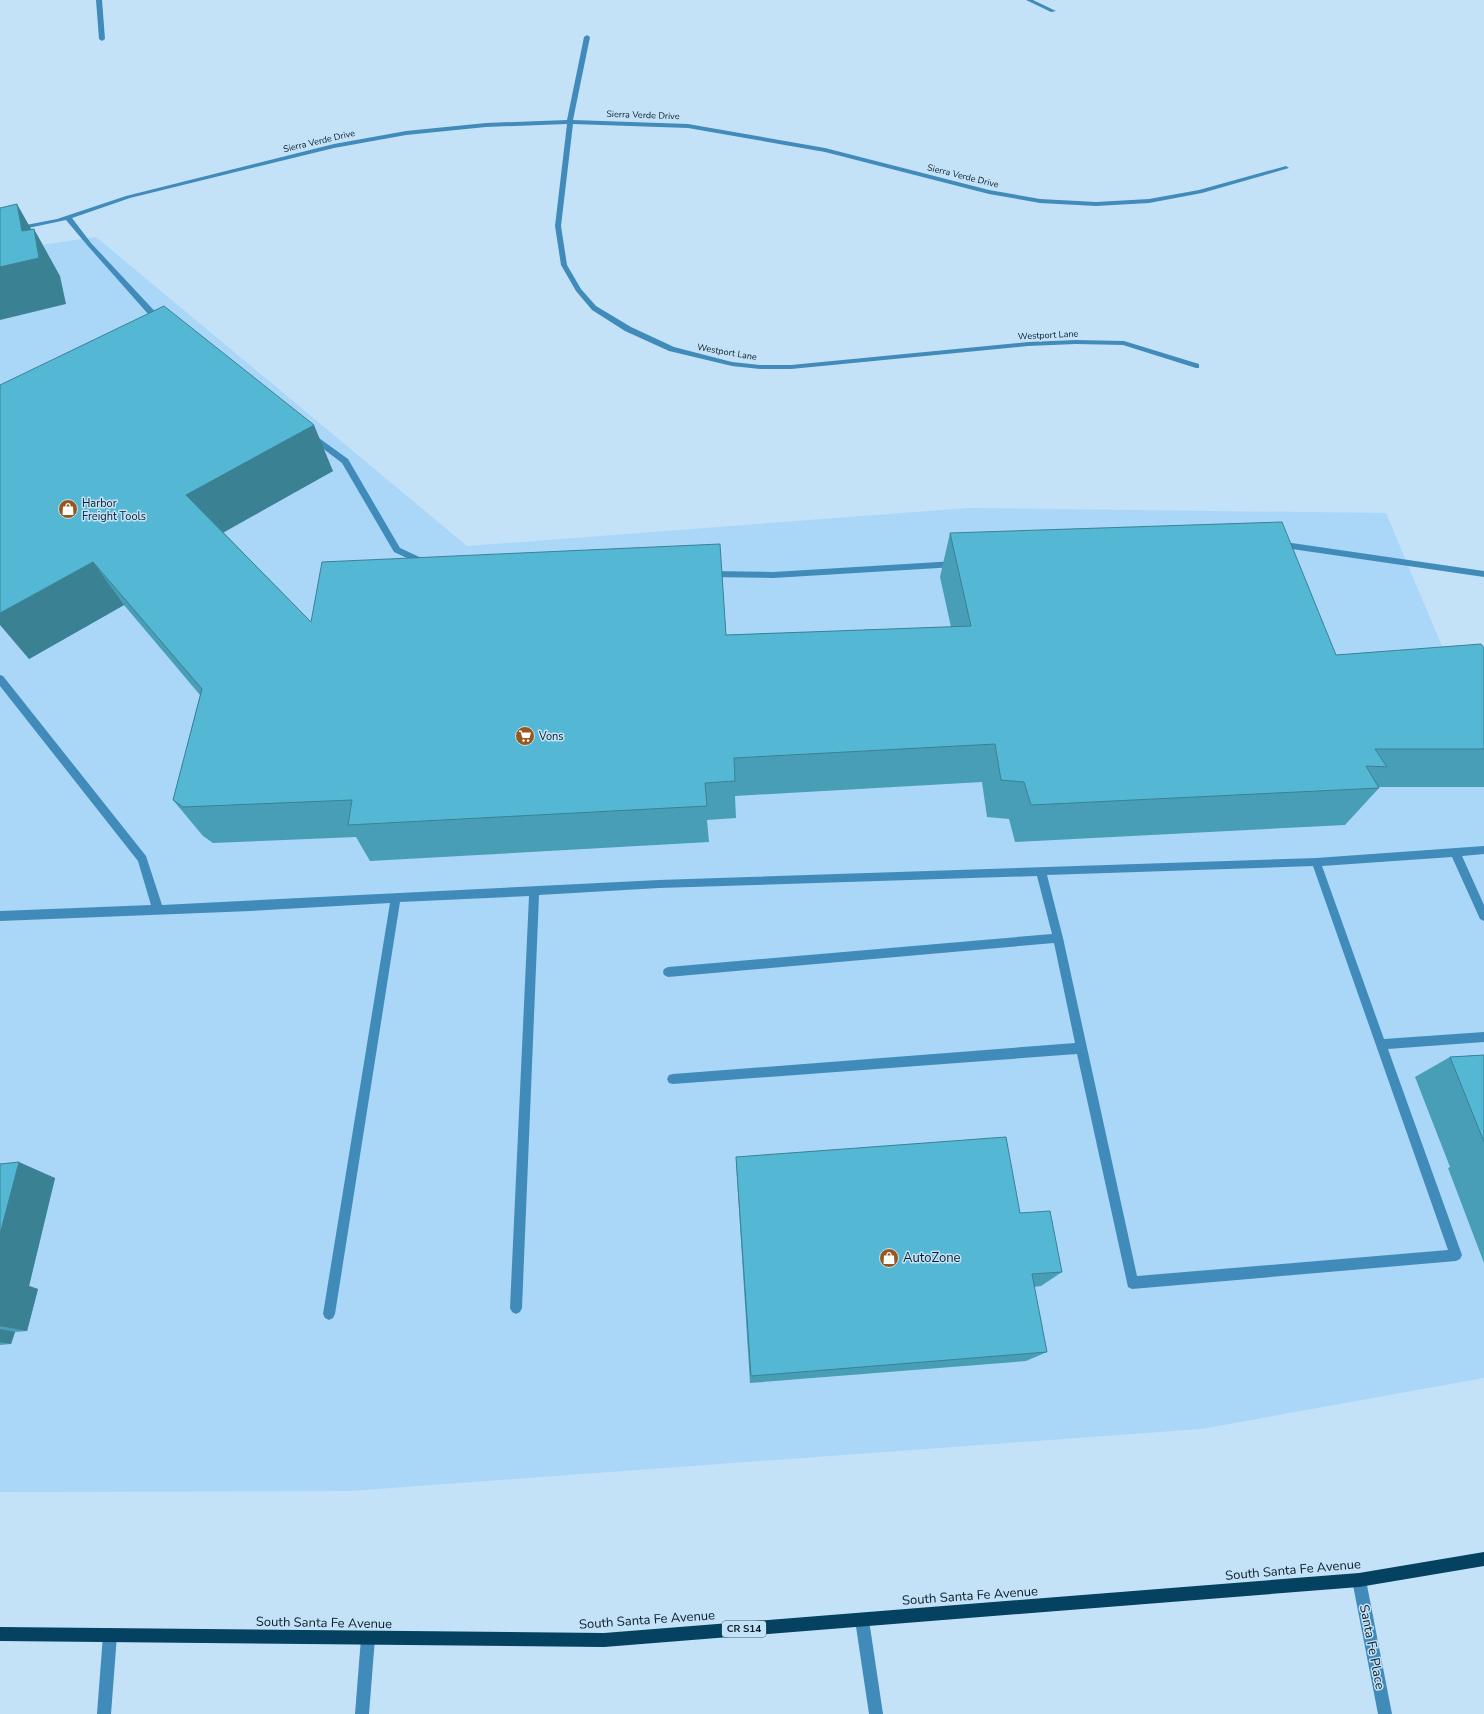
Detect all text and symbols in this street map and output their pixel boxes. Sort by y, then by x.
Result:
street label: Sierra Verde Drive [606,108,680,122]
street label: Sierra Verde Drive [282,127,356,155]
street label: Sierra Verde Drive [926,161,1000,191]
street label: Westport Lane [1018,327,1079,343]
street label: Westport Lane [696,341,758,363]
place label: Harbor Freight Tools [82,496,146,524]
shop icon: Harbor Freight Tools [57,498,79,520]
supermarket icon: Vons [514,725,536,747]
place label: Vons [538,729,564,744]
shop icon: AutoZone [878,1247,900,1269]
place label: AutoZone [903,1249,961,1267]
street label: South Santa Fe Avenue [1224,1555,1362,1585]
street label: South Santa Fe Avenue [901,1582,1039,1610]
street label: Santa Fe Place [1355,1603,1389,1691]
street label: South Santa Fe Avenue [578,1606,716,1634]
street label: South Santa Fe Avenue [256,1613,392,1633]
road number: CR S14 [722,1621,766,1637]

